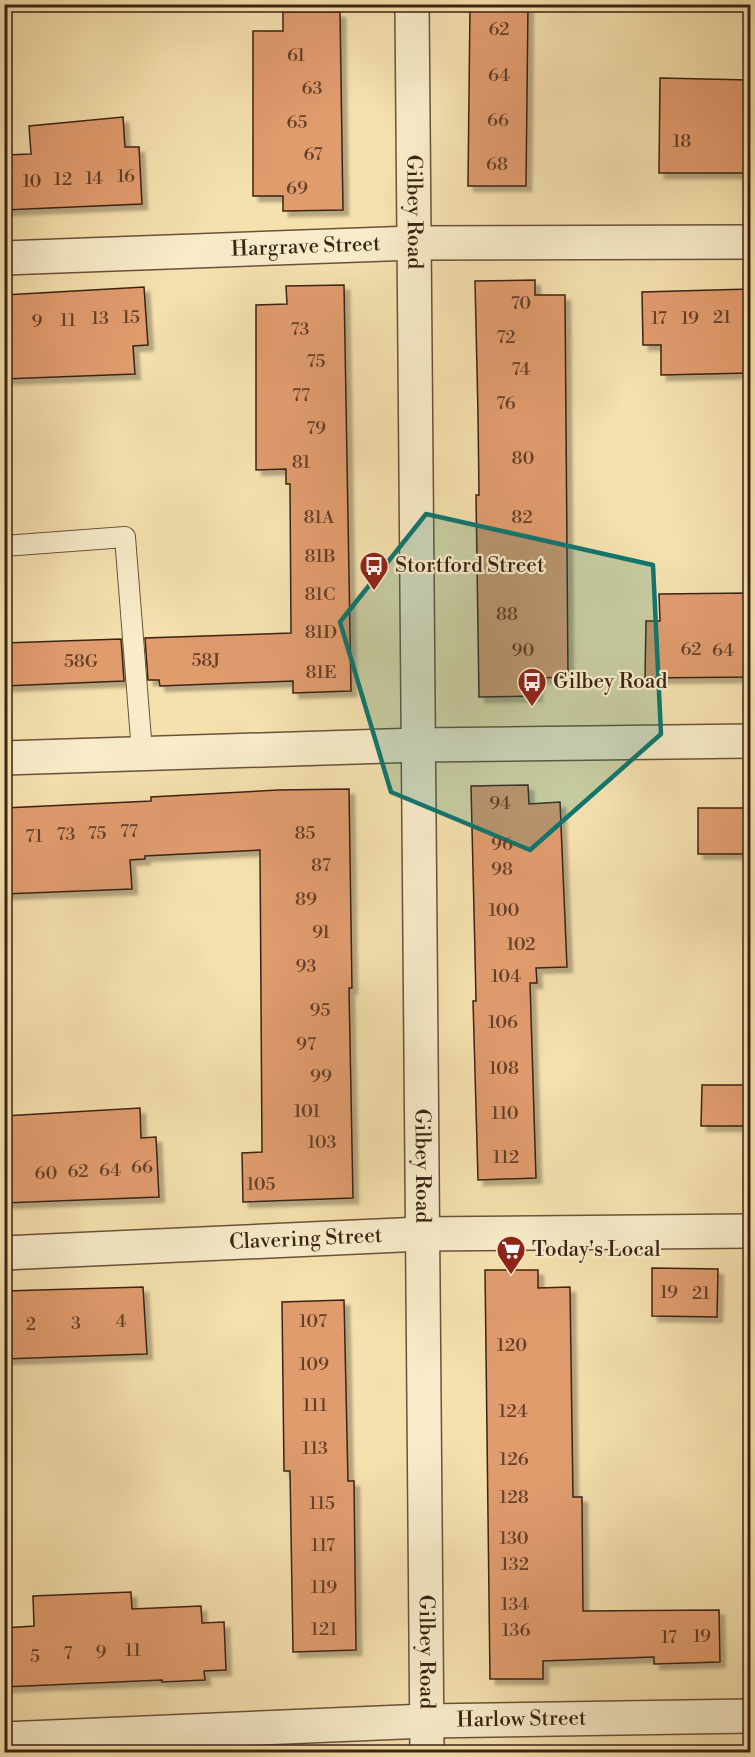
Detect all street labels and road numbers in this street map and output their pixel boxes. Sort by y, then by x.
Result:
street label: Gilbey Road [400,155,427,269]
street label: Hargrave Street [231,231,381,263]
street label: Gilbey Road [408,1109,435,1223]
street label: Clavering Street [229,1223,383,1256]
street label: Gilbey Road [413,1595,440,1709]
street label: Harlow Street [457,1706,587,1734]

